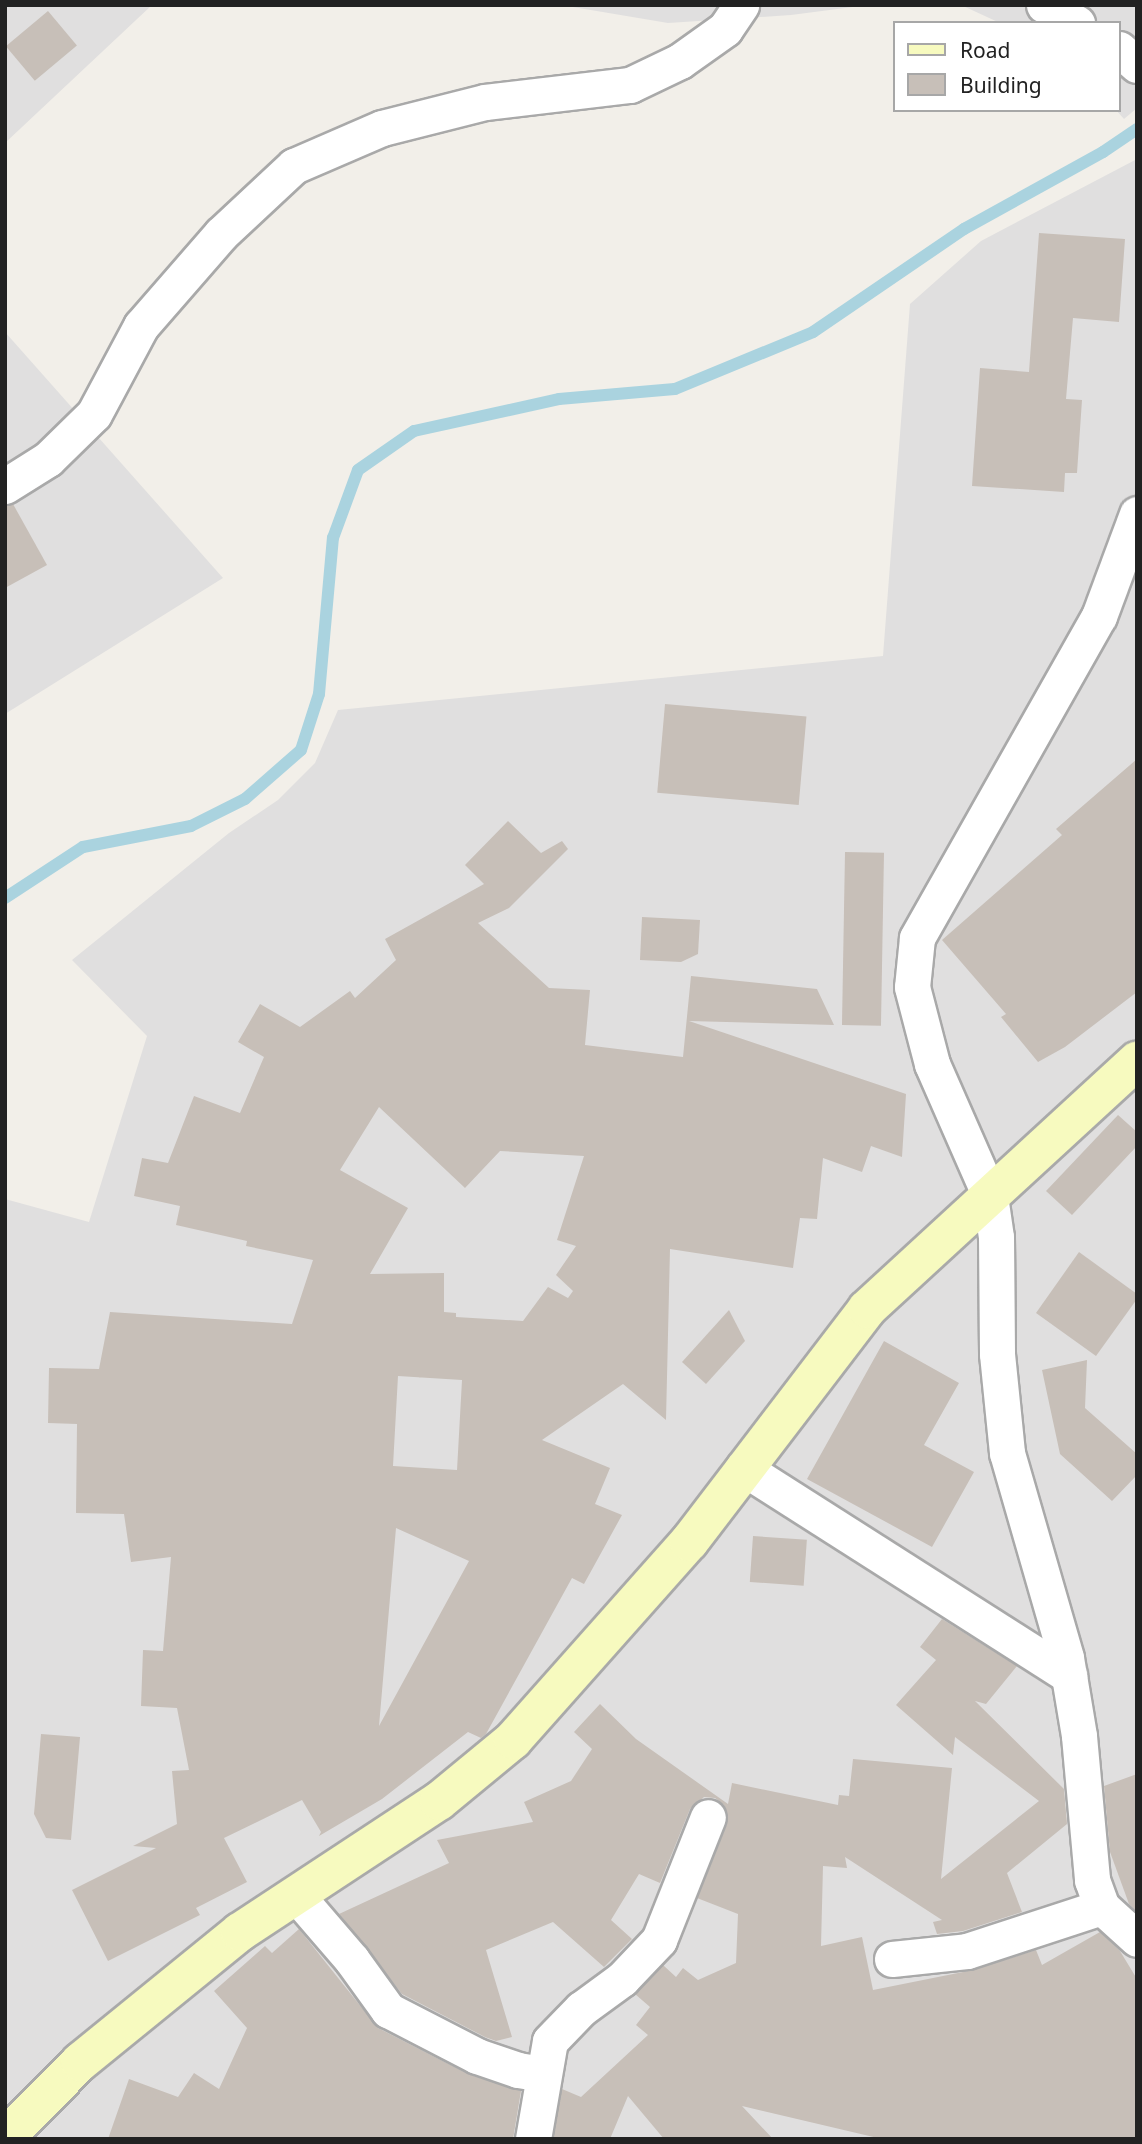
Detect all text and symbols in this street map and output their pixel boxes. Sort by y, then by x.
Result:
legend [894,21,1121,112]
text: Road [960,36,1010,64]
text: Building [960,71,1042,99]

